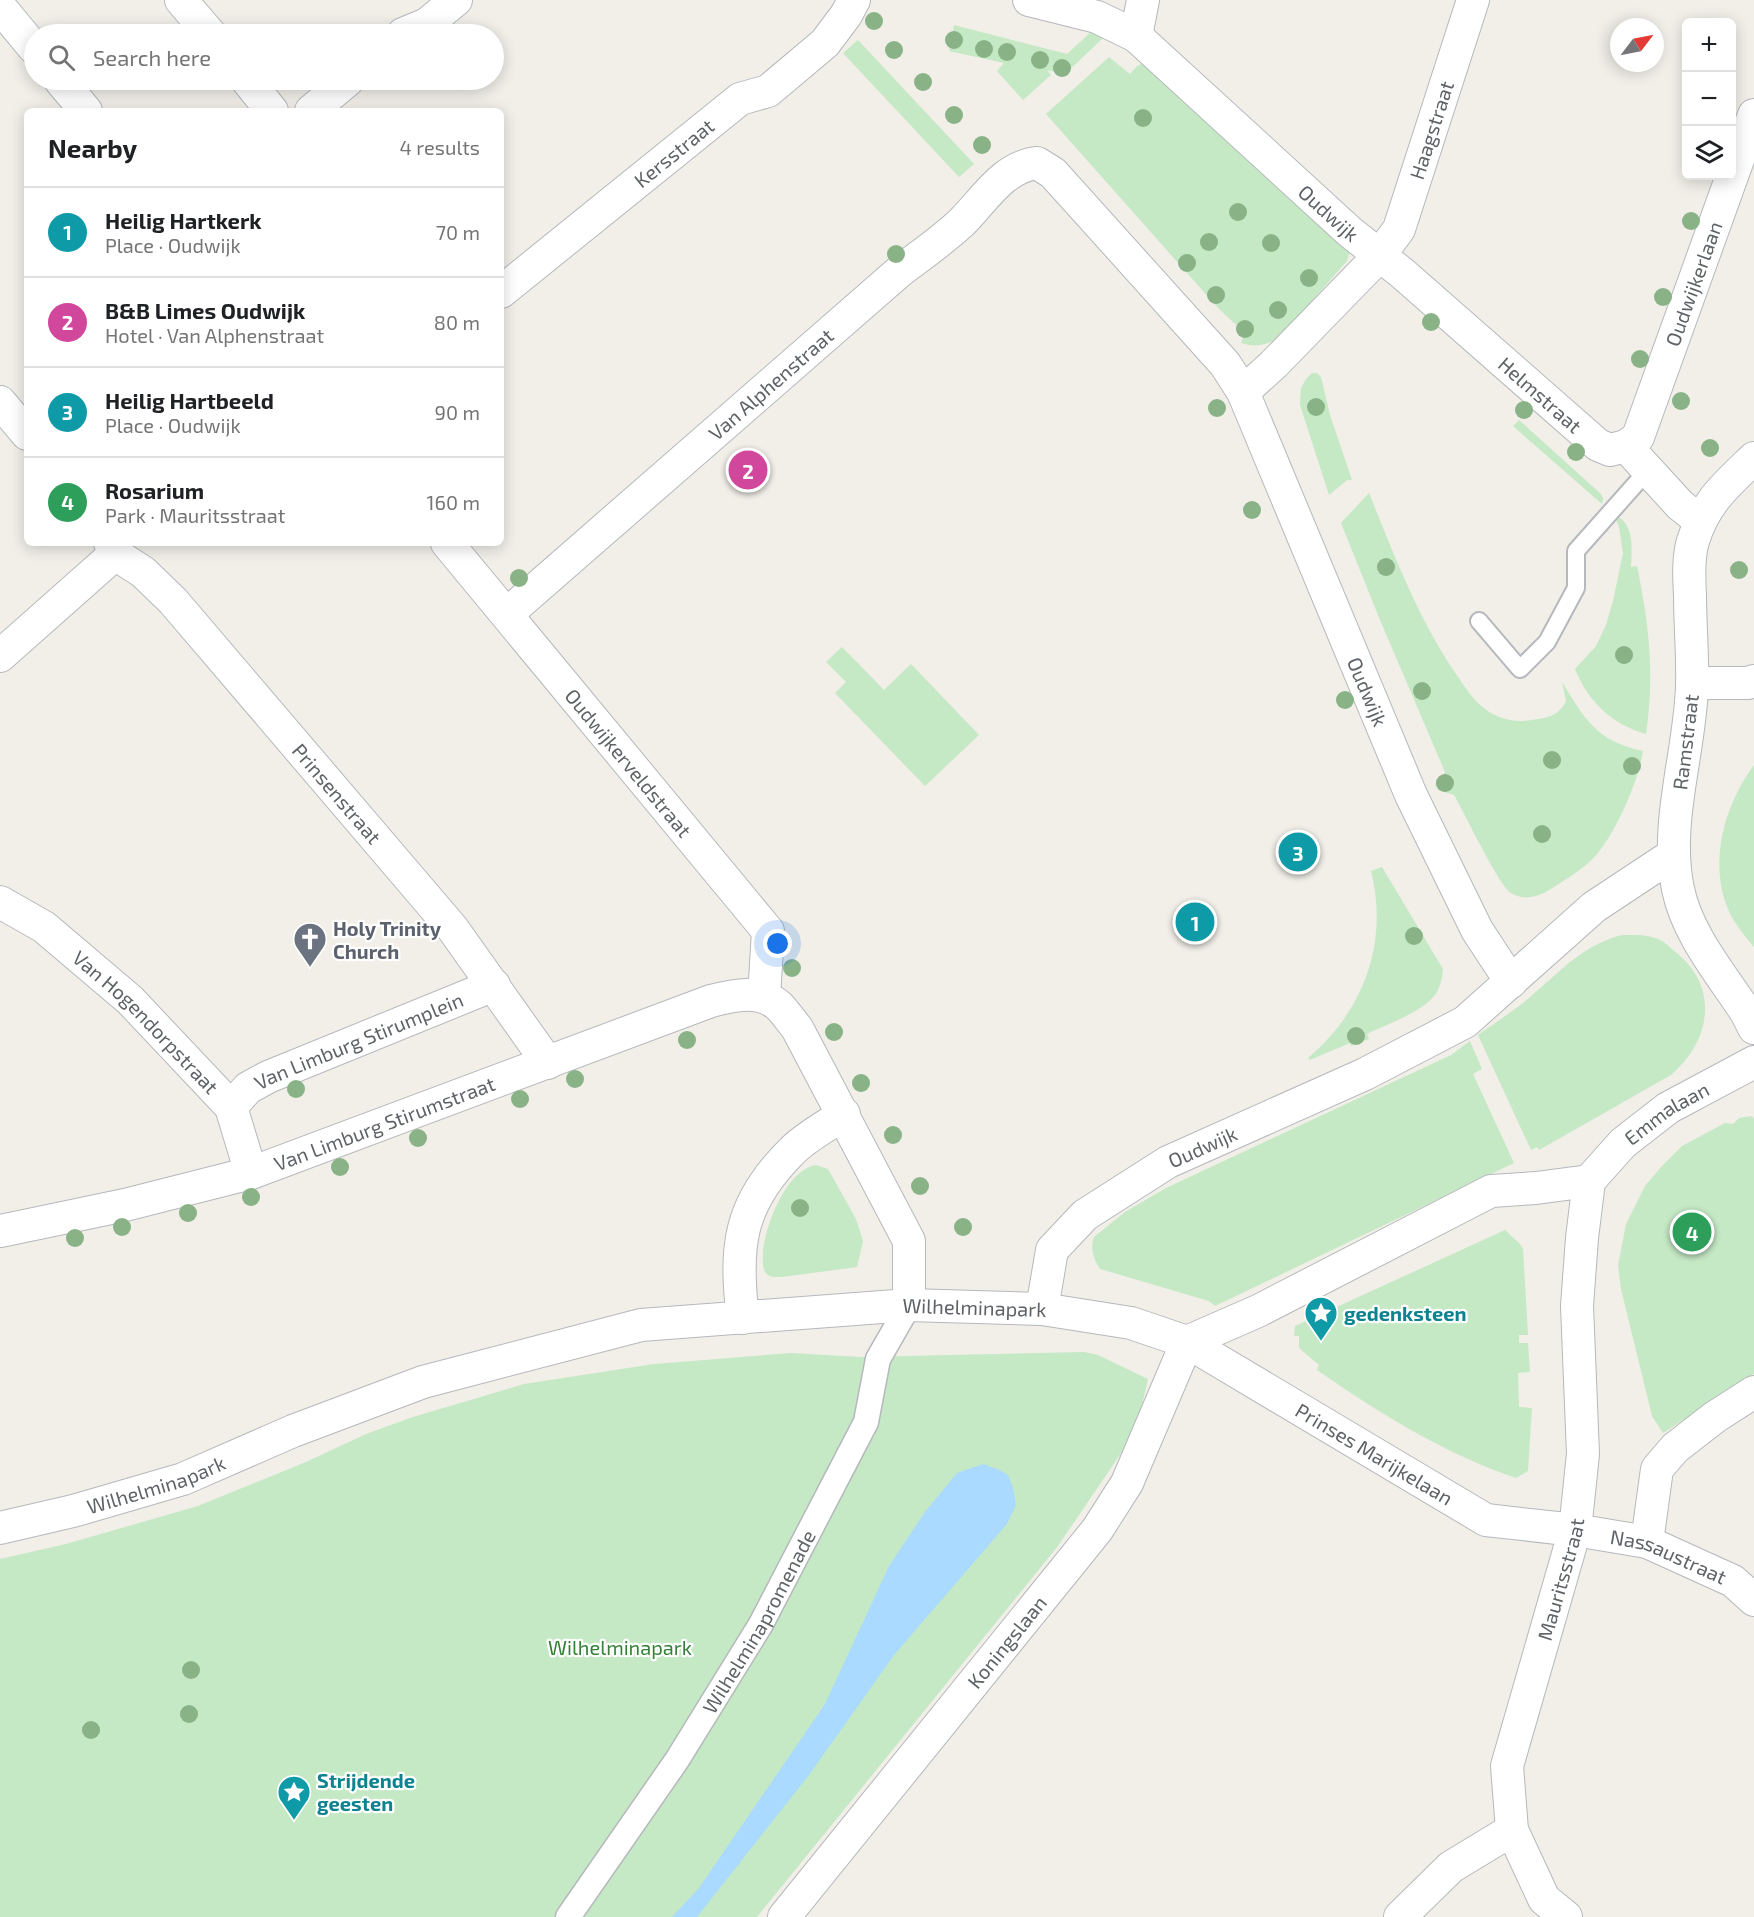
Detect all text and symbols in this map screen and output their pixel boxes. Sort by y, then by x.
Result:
north arrow [1610,18,1664,72]
map controls [1682,18,1736,180]
button: + [1682,18,1736,72]
search box [24,24,504,90]
icon: search [45,41,78,74]
text: Search here [93,44,211,70]
button: − [1682,72,1736,126]
street label: Haagstraat [1404,78,1458,182]
street label: Kersstraat [629,113,719,192]
button: layers [1682,126,1736,180]
text: Nearby [48,132,137,163]
text: 4 results [400,135,480,159]
street label: Oudwijk [1294,179,1364,246]
text: Heilig Hartkerk [105,207,262,233]
street label: Oudwijkerlaan [1660,218,1727,349]
text: 1 [63,220,72,244]
text: 70 m [436,220,480,244]
text: Place · Oudwijk [105,233,241,257]
text: B&B Limes Oudwijk [105,297,305,323]
text: 2 [62,310,73,334]
text: 80 m [434,310,480,334]
text: Hotel · Van Alphenstraat [105,323,324,347]
street label: Van Alphenstraat [703,323,838,445]
street label: Helmstraat [1494,351,1587,438]
text: Heilig Hartbeeld [105,387,274,413]
text: 3 [62,400,73,424]
text: 90 m [435,400,480,424]
text: Place · Oudwijk [105,413,241,437]
pin: 2 [728,448,768,492]
text: Rosarium [105,477,204,503]
text: 4 [61,490,74,514]
text: 160 m [427,490,480,514]
text: Park · Mauritsstraat [105,503,285,527]
street label: Oudwijk [1343,653,1393,730]
street label: Oudwijkerveldstraat [560,683,697,842]
street label: Ramstraat [1667,692,1703,791]
street label: Prinsenstraat [288,738,387,849]
pin: 3 [1278,830,1318,874]
pin: 1 [1176,900,1214,944]
place label: Holy Trinity Church [333,916,442,963]
church icon: Holy Trinity Church [292,921,328,968]
your location [763,929,792,958]
street label: Van Hogendorpstraat [68,945,224,1099]
street label: Van Limburg Stirumplein [250,987,466,1094]
street label: Van Limburg Stirumstraat [271,1071,498,1175]
street label: Emmalaan [1619,1076,1713,1150]
street label: Oudwijk [1164,1121,1240,1172]
pin: 4 [1672,1210,1712,1254]
street label: Wilhelminapark [902,1293,1047,1321]
place icon: gedenksteen [1303,1295,1339,1342]
place label: gedenksteen [1344,1301,1467,1325]
street label: Prinses Marijkelaan [1292,1398,1457,1510]
street label: Wilhelminapark [84,1450,229,1518]
street label: Mauritsstraat [1532,1517,1588,1643]
street label: Nassaustraat [1609,1524,1731,1589]
street label: Wilhelminapromenade [697,1526,820,1718]
street label: Koningslaan [962,1591,1051,1693]
park label: Wilhelminapark [548,1635,692,1659]
place label: Strijdende geesten [317,1768,415,1815]
place icon: Strijdende geesten [276,1774,312,1821]

